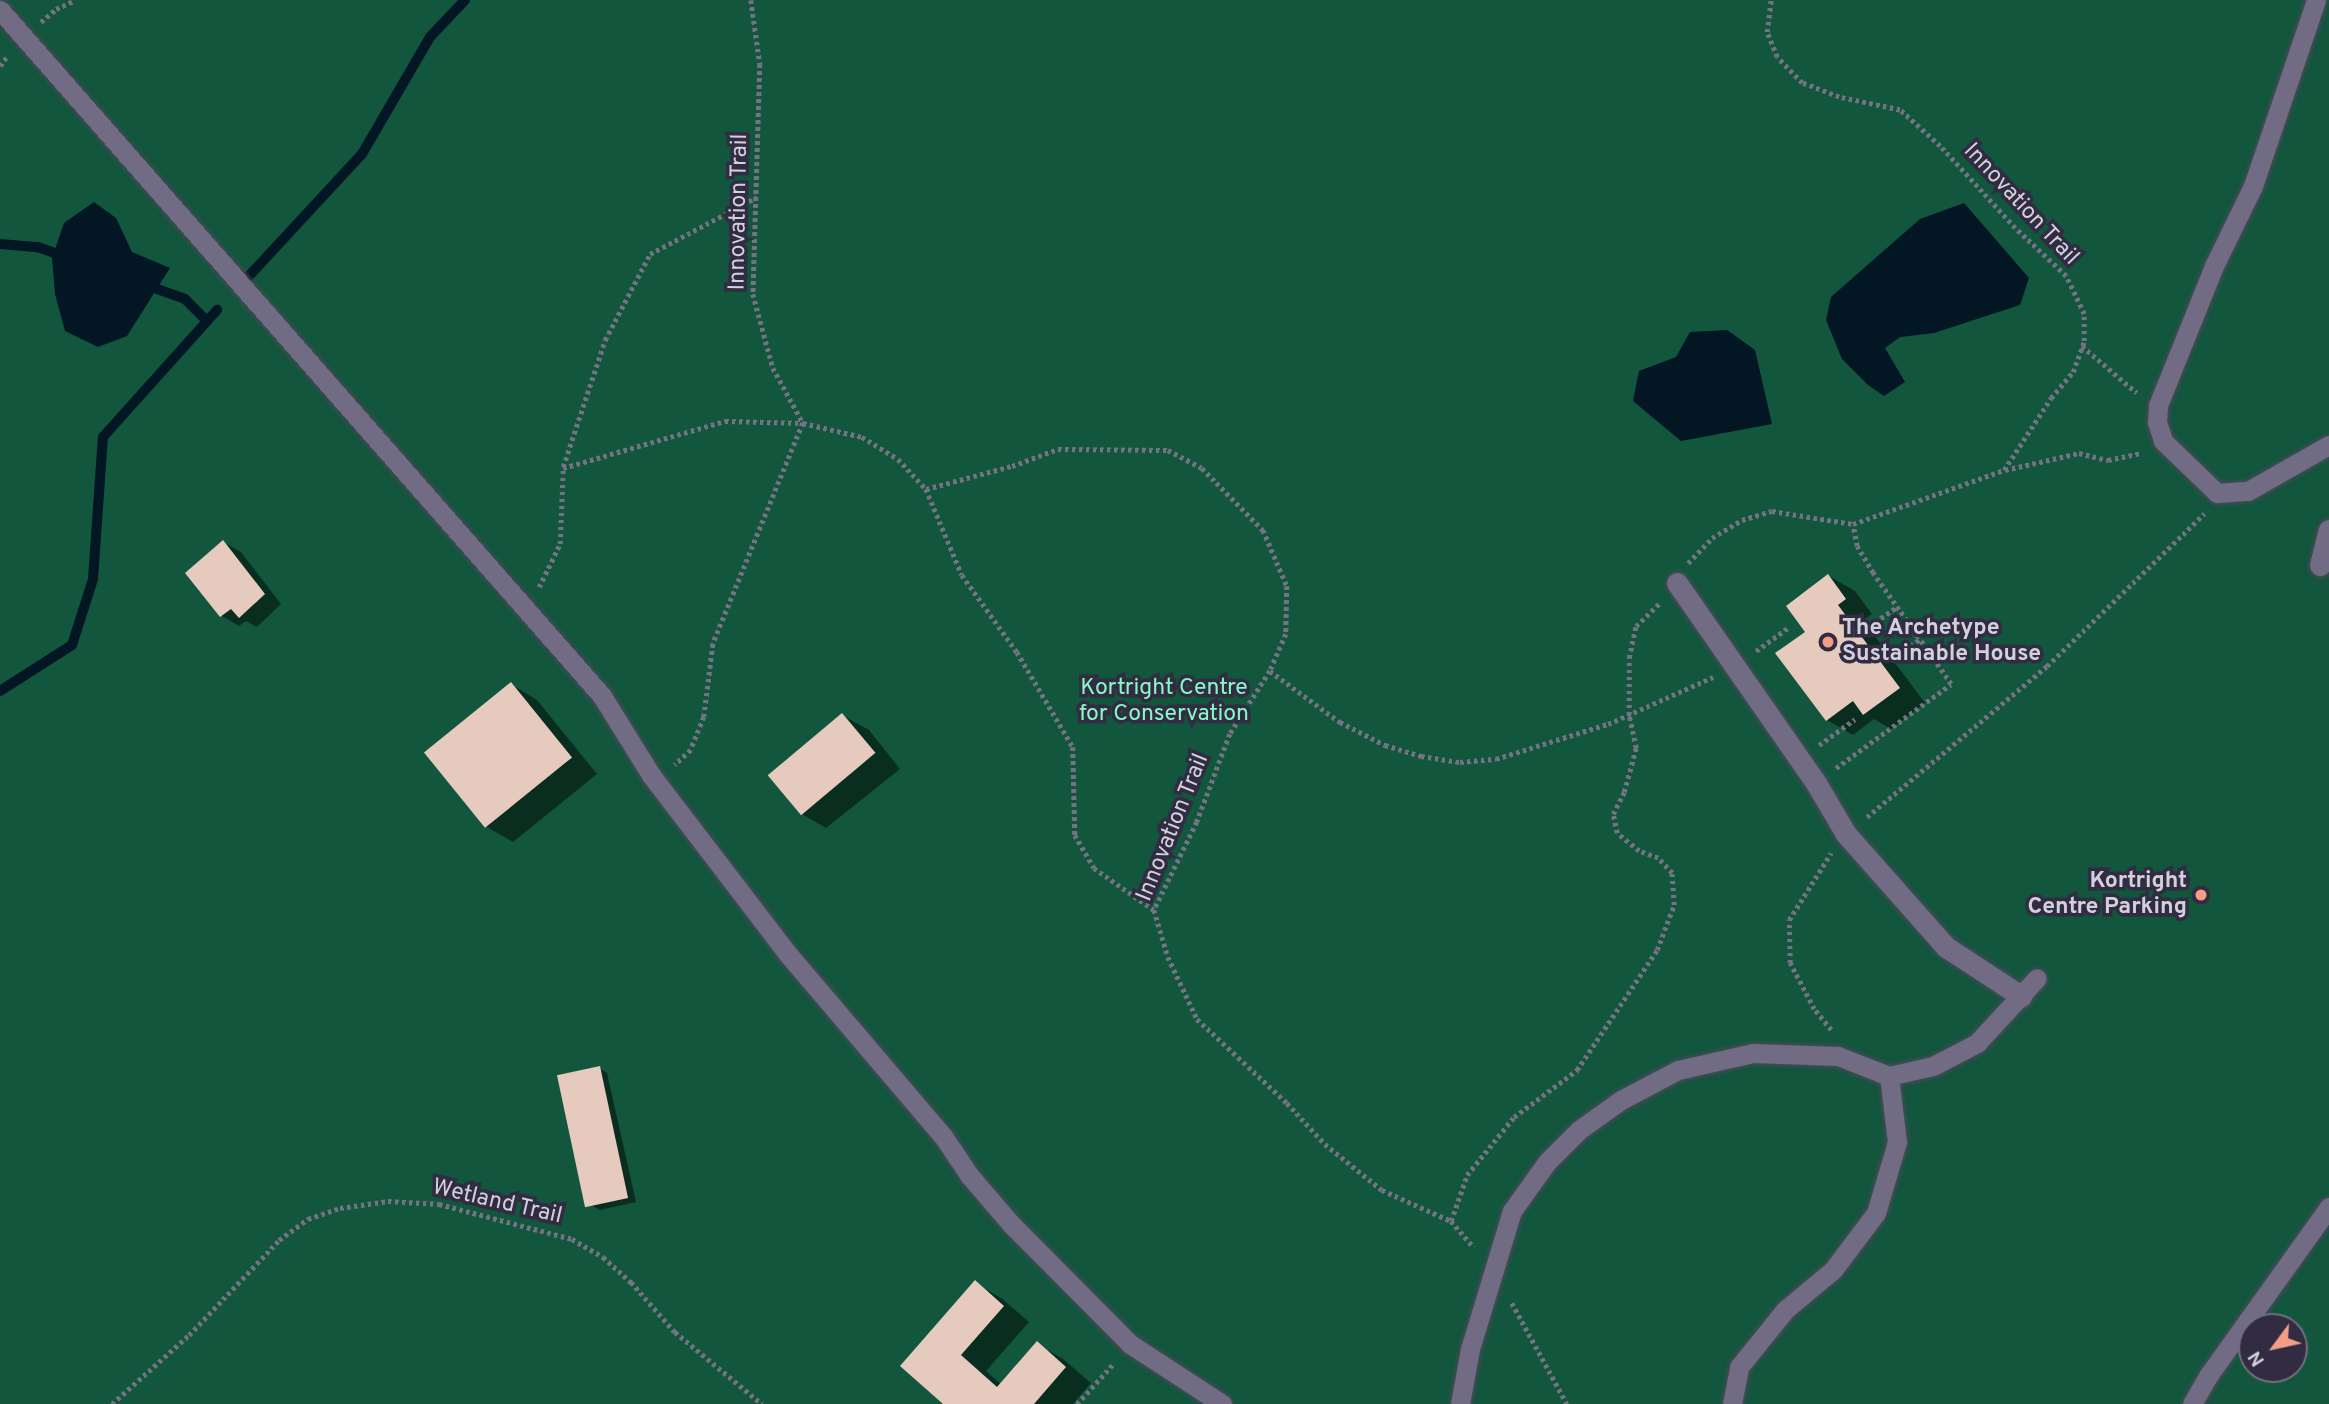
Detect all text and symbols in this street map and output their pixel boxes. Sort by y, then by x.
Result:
street label: Innovation Trail [725,133,755,291]
street label: Innovation Trail [1956,138,2084,272]
place label: The Archetype Sustainable House [1842,615,2041,669]
marker: The Archetype Sustainable House [1820,634,1836,650]
park label: Kortright Centre for Conservation [1079,675,1249,729]
street label: Innovation Trail [1132,750,1216,906]
place label: Kortright Centre Parking [2028,868,2187,922]
marker: Kortright Centre Parking [2193,887,2209,903]
street label: Wetland Trail [429,1175,565,1231]
north arrow [2238,1313,2308,1383]
text: N [2243,1346,2271,1371]

